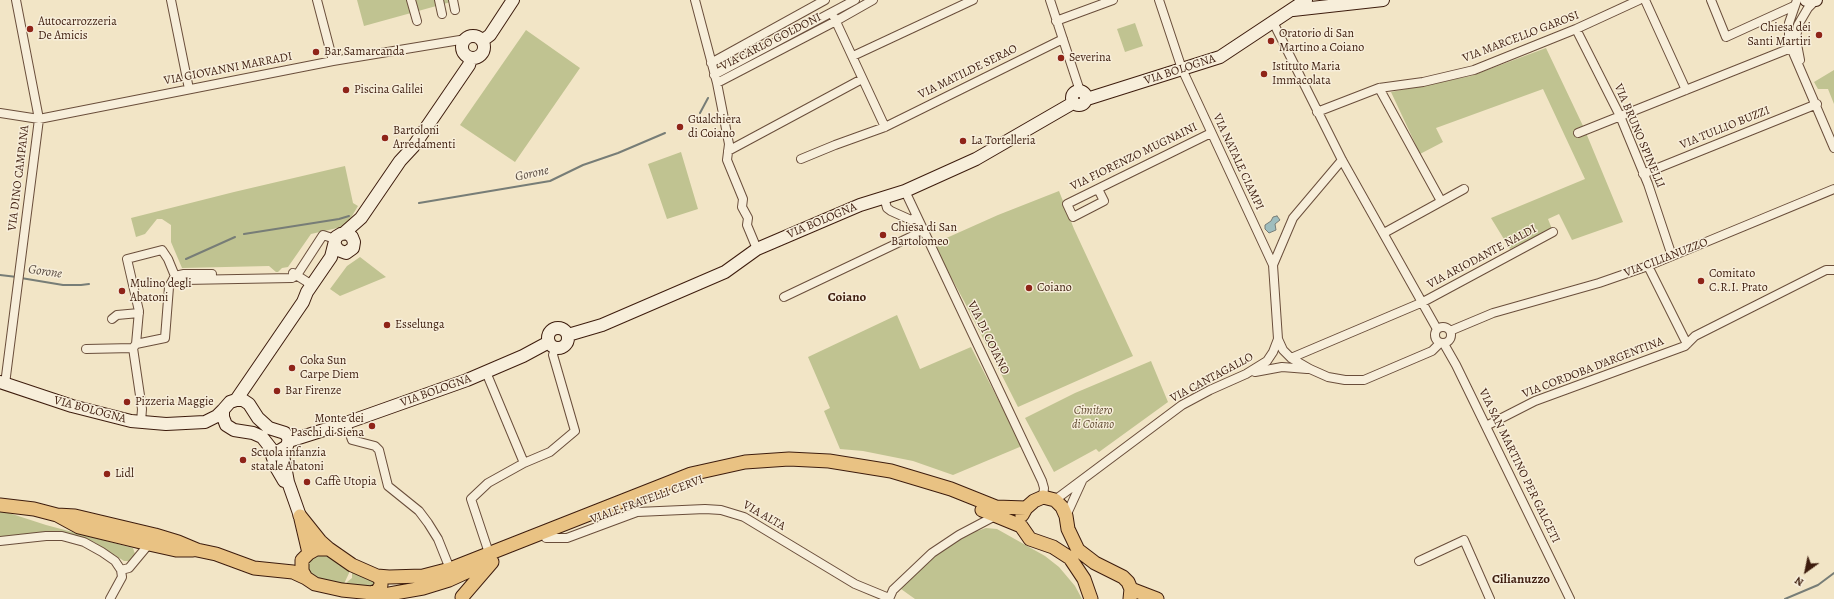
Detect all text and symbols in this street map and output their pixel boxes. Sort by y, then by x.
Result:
street label: VIA MARCELLO GAROSI [1461,8,1581,66]
street label: VIA CARLO GOLDONI [718,10,824,74]
place label: Autocarrozzeria De Amicis [38,15,117,43]
place label: Chiesa dei Santi Martiri [1747,21,1811,49]
marker: Autocarrozzeria De Amicis [25,24,35,34]
place label: Oratorio di San Martino a Coiano [1279,27,1364,55]
marker: Chiesa dei Santi Martiri [1814,30,1824,40]
marker: Oratorio di San Martino a Coiano [1266,36,1276,46]
street label: VIA MATILDE SERAO [916,42,1020,102]
place label: Bar Samarcanda [324,45,405,59]
marker: Bar Samarcanda [311,47,321,57]
street label: VIA GIOVANNI MARRADI [163,49,293,89]
place label: Severina [1069,51,1111,65]
street label: VIA BOLOGNA [1142,52,1218,88]
marker: Severina [1056,53,1066,63]
place label: Istituto Maria Immacolata [1272,60,1340,88]
marker: Istituto Maria Immacolata [1259,69,1269,79]
street label: VIA BRUNO SPINELLI [1611,82,1667,190]
place label: Piscina Galilei [354,83,423,97]
marker: Piscina Galilei [341,85,351,95]
street label: VIA TULLIO BUZZI [1678,103,1772,153]
street label: VIA NATALE CIAMPI [1209,112,1267,212]
place label: Gualchiera di Coiano [688,113,741,141]
street label: VIA FIORENZO MUGNAINI [1068,120,1200,194]
marker: Gualchiera di Coiano [675,122,685,132]
street label: VIA DINO CAMPANA [5,124,33,232]
place label: Bartoloni Arredamenti [393,124,456,152]
marker: Bartoloni Arredamenti [380,133,390,143]
place label: La Tortelleria [971,134,1036,148]
marker: La Tortelleria [958,136,968,146]
water label: Gorone [514,163,550,185]
street label: VIA BOLOGNA [785,200,859,242]
place label: Chiesa di San Bartolomeo [891,221,957,249]
street label: VIA ARIODANTE NALDI [1425,222,1539,292]
marker: Chiesa di San Bartolomeo [878,230,888,240]
street label: VIA CILIANUZZO [1622,235,1710,281]
water label: Gorone [27,262,63,282]
place label: Comitato C.R.I. Prato [1709,267,1768,295]
marker: Comitato C.R.I. Prato [1696,276,1706,286]
place label: Mulino degli Abatoni [130,277,192,305]
place label: Coiano [1037,281,1072,295]
marker: Coiano [1024,283,1034,293]
marker: Mulino degli Abatoni [117,286,127,296]
district label: Coiano [828,290,866,306]
street label: VIA DI COIANO [964,299,1012,377]
place label: Esselunga [395,318,445,332]
marker: Esselunga [382,320,392,330]
street label: VIA CORDOBA D'ARGENTINA [1520,334,1666,402]
street label: VIA CANTAGALLO [1168,350,1256,406]
place label: Coka Sun Carpe Diem [300,354,359,382]
marker: Coka Sun Carpe Diem [287,363,297,373]
street label: VIA BOLOGNA [399,372,473,410]
place label: Bar Firenze [285,384,341,398]
marker: Bar Firenze [272,386,282,396]
street label: VIA SAN MARTINO PER GALCETI [1475,386,1563,546]
street label: VIA BOLOGNA [52,393,128,427]
place label: Pizzeria Maggie [135,395,214,409]
marker: Pizzeria Maggie [122,397,132,407]
park label: Cimitero di Coiano [1072,404,1114,432]
place label: Monte dei Paschi di Siena [291,412,364,440]
marker: Monte dei Paschi di Siena [367,421,377,431]
place label: Scuola infanzia statale Abatoni [251,446,326,474]
marker: Scuola infanzia statale Abatoni [238,455,248,465]
place label: Lidl [115,467,134,481]
marker: Lidl [102,469,112,479]
street label: VIALE FRATELLI CERVI [588,473,706,527]
place label: Caffè Utopia [315,475,377,489]
marker: Caffè Utopia [302,477,312,487]
street label: VIA ALTA [740,498,788,534]
north arrow [1786,551,1826,591]
district label: Cilianuzzo [1492,572,1550,588]
text: N [1792,573,1807,590]

